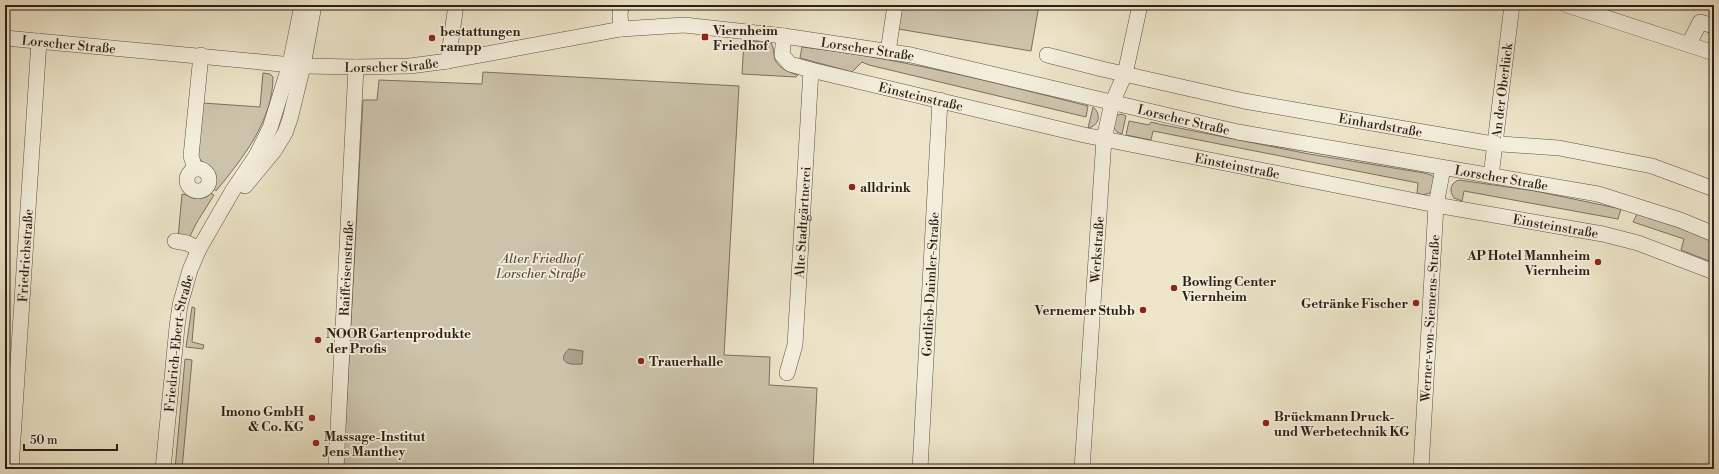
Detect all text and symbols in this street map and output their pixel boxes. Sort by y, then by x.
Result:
place label: Viernheim Friedhof [712,23,778,54]
place label: bestattungen rampp [440,24,520,55]
marker: Viernheim Friedhof [700,32,710,42]
street label: Lorscher Straße [21,33,117,57]
marker: bestattungen rampp [427,33,437,43]
street label: Lorscher Straße [820,35,916,65]
street label: An der Oberlück [1489,41,1516,140]
street label: Lorscher Straße [344,55,440,76]
street label: Einsteinstraße [877,79,965,115]
street label: Lorscher Straße [1136,102,1232,139]
street label: Einhardstraße [1337,111,1424,141]
street label: Einsteinstraße [1193,150,1282,183]
street label: Lorscher Straße [1453,162,1550,194]
street label: Alte Stadtgärtnerei [792,166,814,280]
place label: alldrink [860,180,912,196]
marker: alldrink [847,182,857,192]
street label: Friedrichstraße [15,208,37,303]
street label: Gottlieb-Daimler-Straße [919,211,943,357]
street label: Einsteinstraße [1512,211,1600,242]
street label: Werkstraße [1087,215,1108,284]
street label: Raiffeisenstraße [337,220,357,316]
street label: Werner-von-Siemens-Straße [1418,234,1443,403]
place label: AP Hotel Mannheim Viernheim [1466,248,1590,279]
park label: Alter Friedhof Lorscher Straße [495,251,586,282]
marker: AP Hotel Mannheim Viernheim [1593,257,1603,267]
street label: Friedrich-Ebert-Straße [162,272,197,413]
place label: Bowling Center Viernheim [1181,274,1277,305]
marker: Bowling Center Viernheim [1169,283,1179,293]
place label: Getränke Fischer [1301,296,1408,312]
marker: Getränke Fischer [1411,298,1421,308]
place label: Vernemer Stubb [1034,303,1135,319]
marker: Vernemer Stubb [1138,305,1148,315]
place label: NOOR Gartenprodukte der Profis [326,326,471,357]
marker: NOOR Gartenprodukte der Profis [313,335,323,345]
place label: Trauerhalle [649,354,723,370]
marker: Trauerhalle [636,356,646,366]
place label: Imono GmbH & Co. KG [221,404,305,435]
place label: Brückmann Druck- und Werbetechnik KG [1274,409,1410,440]
marker: Imono GmbH & Co. KG [307,413,317,423]
marker: Brückmann Druck- und Werbetechnik KG [1261,418,1271,428]
scale bar [24,426,117,452]
place label: Massage-Institut Jens Manthey [322,429,426,460]
text: 50 m [30,433,58,448]
marker: Massage-Institut Jens Manthey [311,438,321,448]

